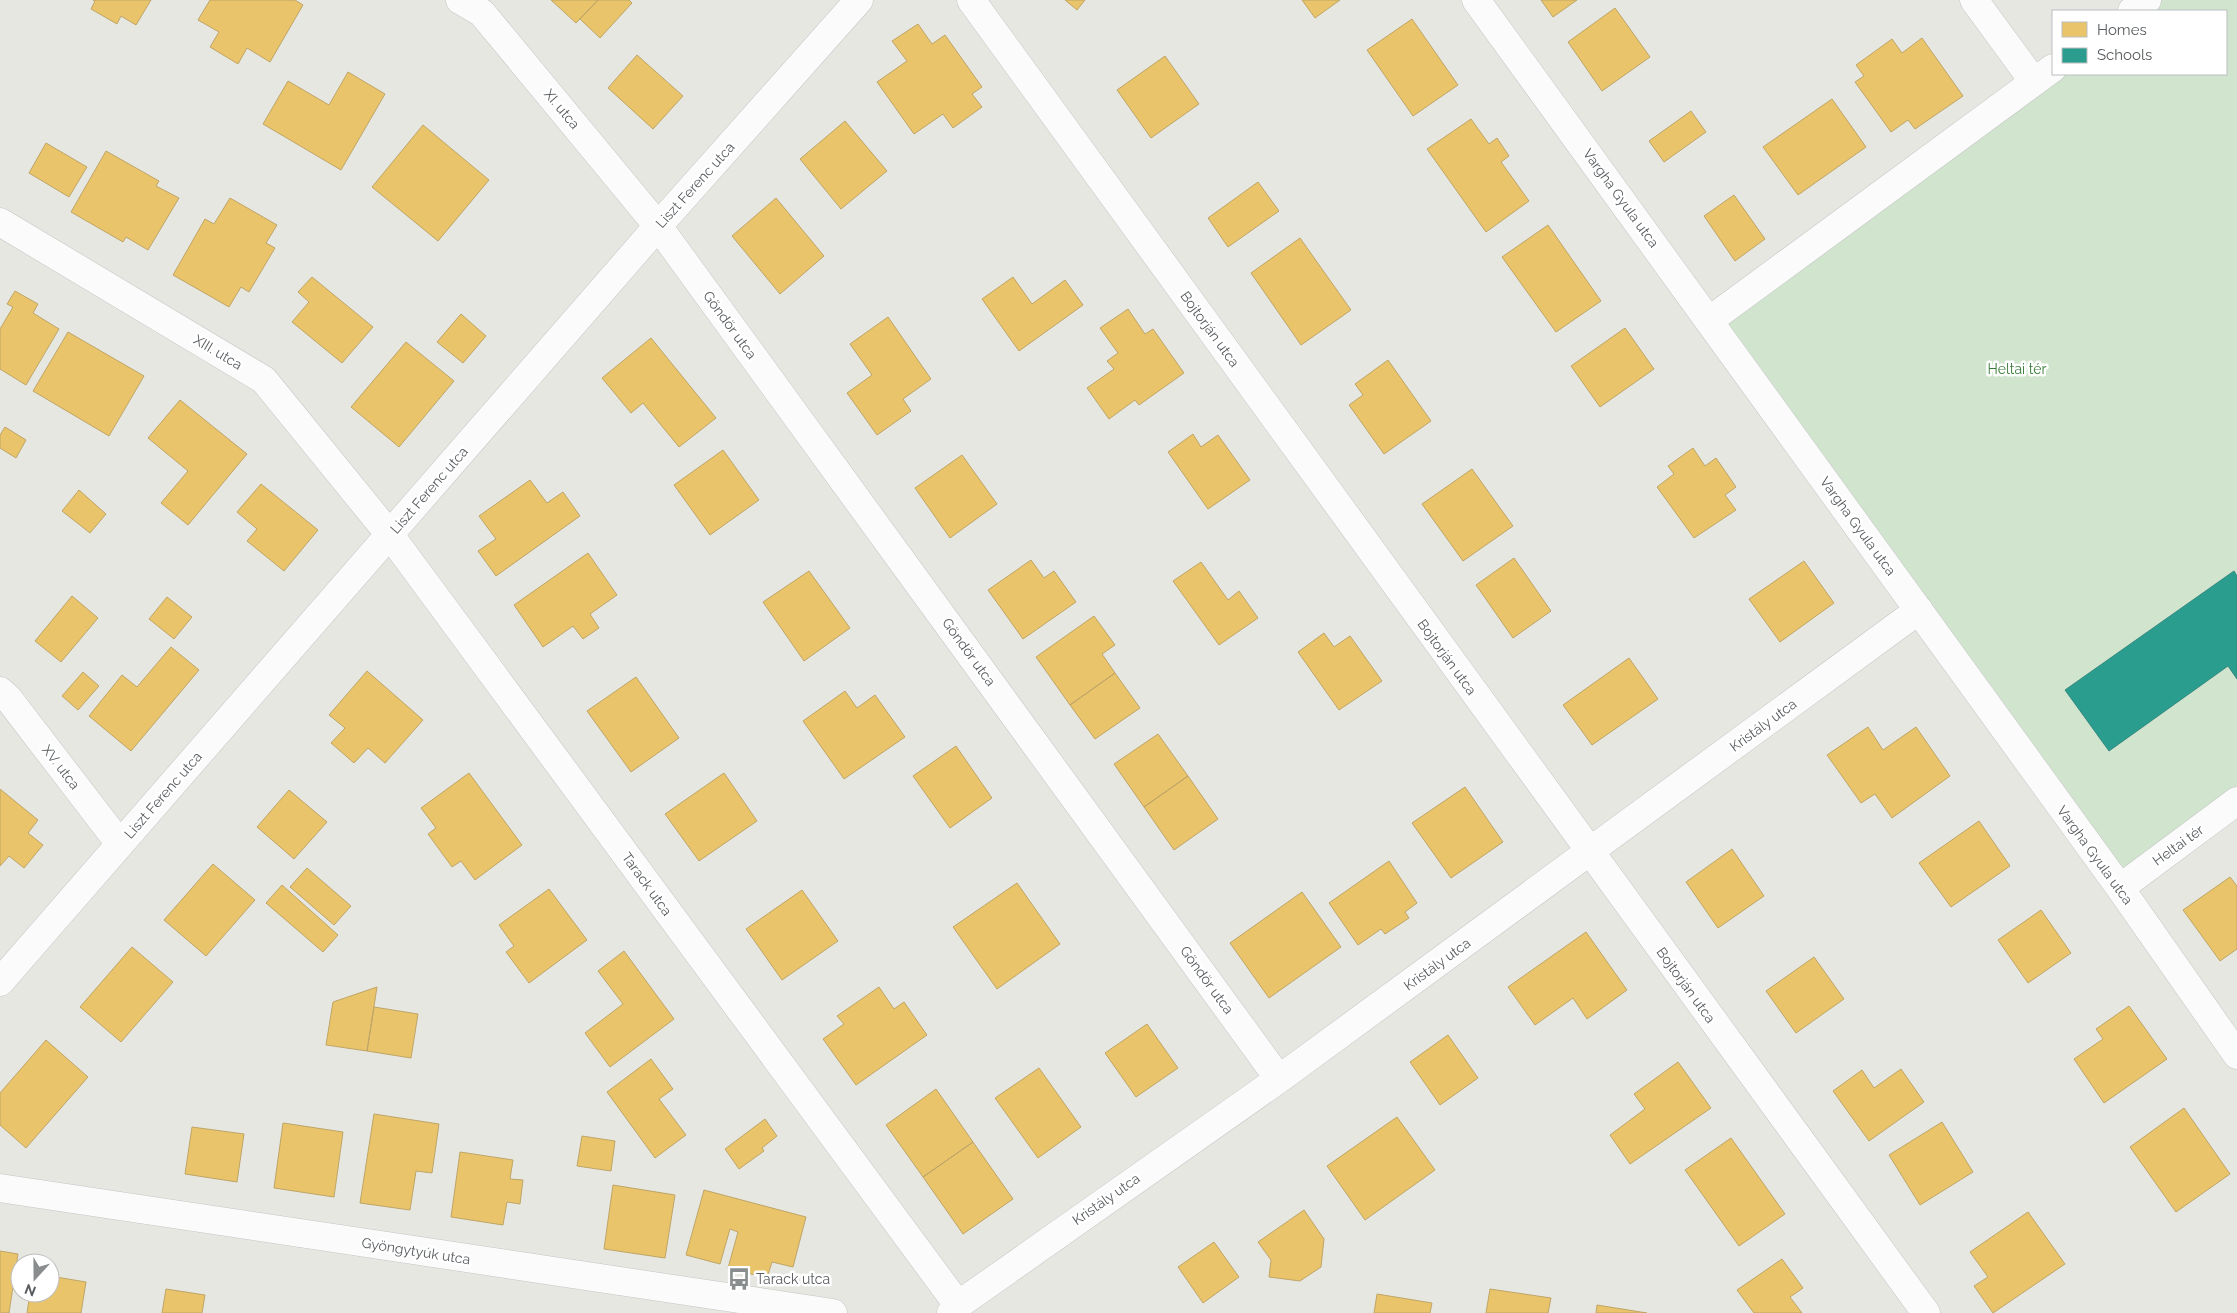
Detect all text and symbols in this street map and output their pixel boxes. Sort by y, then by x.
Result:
legend [2052,10,2227,75]
text: Homes [2097,21,2147,39]
text: Schools [2097,46,2152,64]
street label: XI. utca [541,86,583,132]
street label: Liszt Ferenc utca [652,139,738,231]
street label: Vargha Gyula utca [1580,146,1662,250]
street label: Göndör utca [700,288,760,362]
street label: Bojtorján utca [1177,288,1243,370]
street label: XIII. utca [191,331,245,373]
park label: Heltai tér [1988,361,2047,377]
street label: Liszt Ferenc utca [387,443,471,537]
street label: Vargha Gyula utca [1817,474,1899,578]
street label: Göndör utca [939,615,999,689]
street label: Bojtorján utca [1414,616,1480,698]
street label: Kristály utca [1726,695,1800,755]
street label: XV. utca [39,742,83,792]
street label: Liszt Ferenc utca [121,748,205,842]
street label: Vargha Gyula utca [2054,803,2136,907]
street label: Heltai tér [2149,821,2207,869]
street label: Tarack utca [619,849,675,919]
street label: Kristály utca [1400,934,1474,994]
street label: Göndör utca [1177,943,1237,1017]
street label: Bojtorján utca [1653,944,1719,1026]
street label: Kristály utca [1069,1170,1143,1228]
street label: Gyöngytyúk utca [361,1235,471,1267]
north arrow [10,1253,60,1303]
bus stop icon: Tarack utca [726,1266,752,1292]
place label: Tarack utca [756,1271,830,1287]
text: N [22,1281,38,1300]

